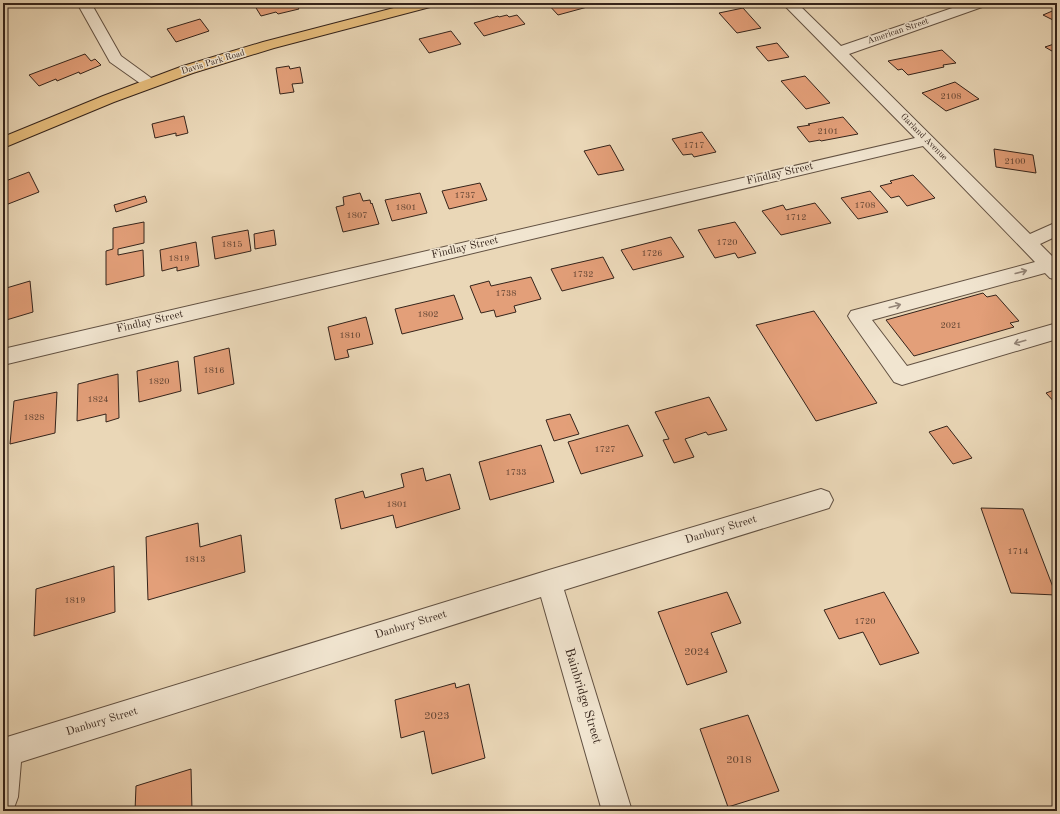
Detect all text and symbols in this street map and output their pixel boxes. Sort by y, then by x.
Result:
street label: American Street [866,16,930,46]
street label: Davis Park Road [180,48,246,76]
house number: 2108 [941,92,961,101]
street label: Garland Avenue [899,112,949,162]
house number: 2101 [818,127,838,136]
house number: 1717 [684,141,704,150]
house number: 2100 [1005,157,1025,166]
street label: Findlay Street [745,161,815,187]
house number: 1737 [455,191,475,200]
house number: 1708 [855,201,875,210]
house number: 1801 [396,203,416,212]
house number: 1807 [347,211,367,220]
house number: 1712 [786,213,806,222]
street label: Findlay Street [430,235,500,261]
house number: 1720 [717,238,737,247]
house number: 1815 [222,240,242,249]
house number: 1726 [642,249,662,258]
house number: 1819 [169,254,189,263]
one-way arrow [1014,268,1027,276]
house number: 1732 [573,270,593,279]
house number: 1738 [496,289,516,298]
one-way arrow [889,302,902,309]
street label: Findlay Street [115,309,185,335]
house number: 1802 [418,310,438,319]
house number: 2021 [941,321,961,330]
house number: 1810 [340,331,360,340]
one-way arrow [1013,339,1026,346]
house number: 1816 [204,366,224,375]
house number: 1820 [149,377,169,386]
house number: 1824 [88,395,108,404]
house number: 1828 [24,413,44,422]
house number: 1727 [595,445,615,454]
house number: 1733 [506,468,526,477]
house number: 1801 [387,500,407,509]
street label: Danbury Street [684,514,758,546]
house number: 1714 [1008,547,1028,556]
house number: 1813 [185,555,205,564]
house number: 1819 [65,596,85,605]
street label: Danbury Street [374,609,448,641]
house number: 1720 [855,617,875,626]
street label: Bainbridge Street [562,647,604,746]
house number: 2024 [684,647,710,658]
street label: Danbury Street [65,706,139,738]
house number: 2023 [424,711,450,722]
house number: 2018 [726,755,752,766]

